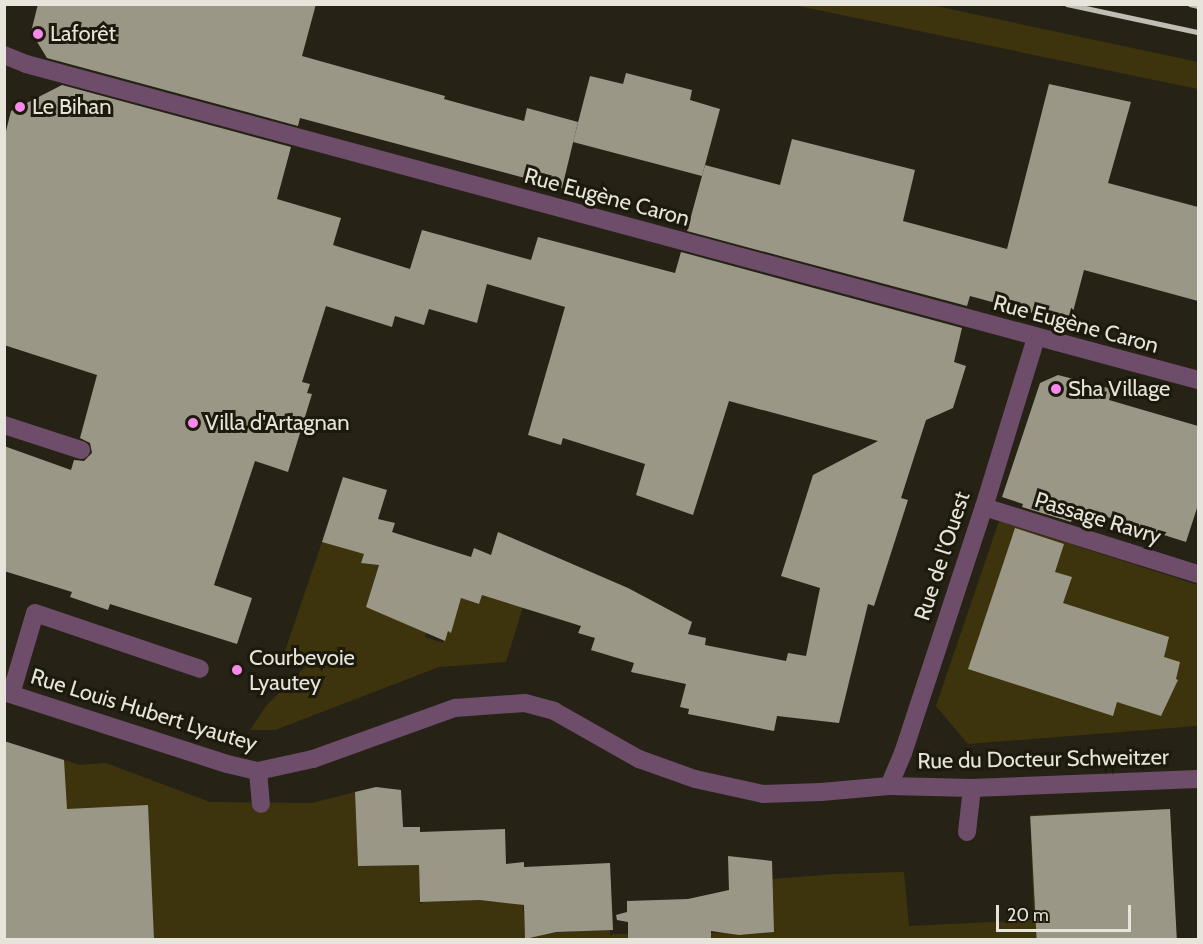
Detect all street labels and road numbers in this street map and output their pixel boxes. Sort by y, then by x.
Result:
street label: Rue Eugène Caron [521,162,693,232]
street label: Rue Eugène Caron [990,289,1162,359]
street label: Passage Ravry [1032,486,1164,550]
street label: Rue de l'Ouest [909,488,975,624]
street label: Rue Louis Hubert Lyautey [28,663,260,757]
street label: Rue du Docteur Schweitzer [917,744,1169,774]

